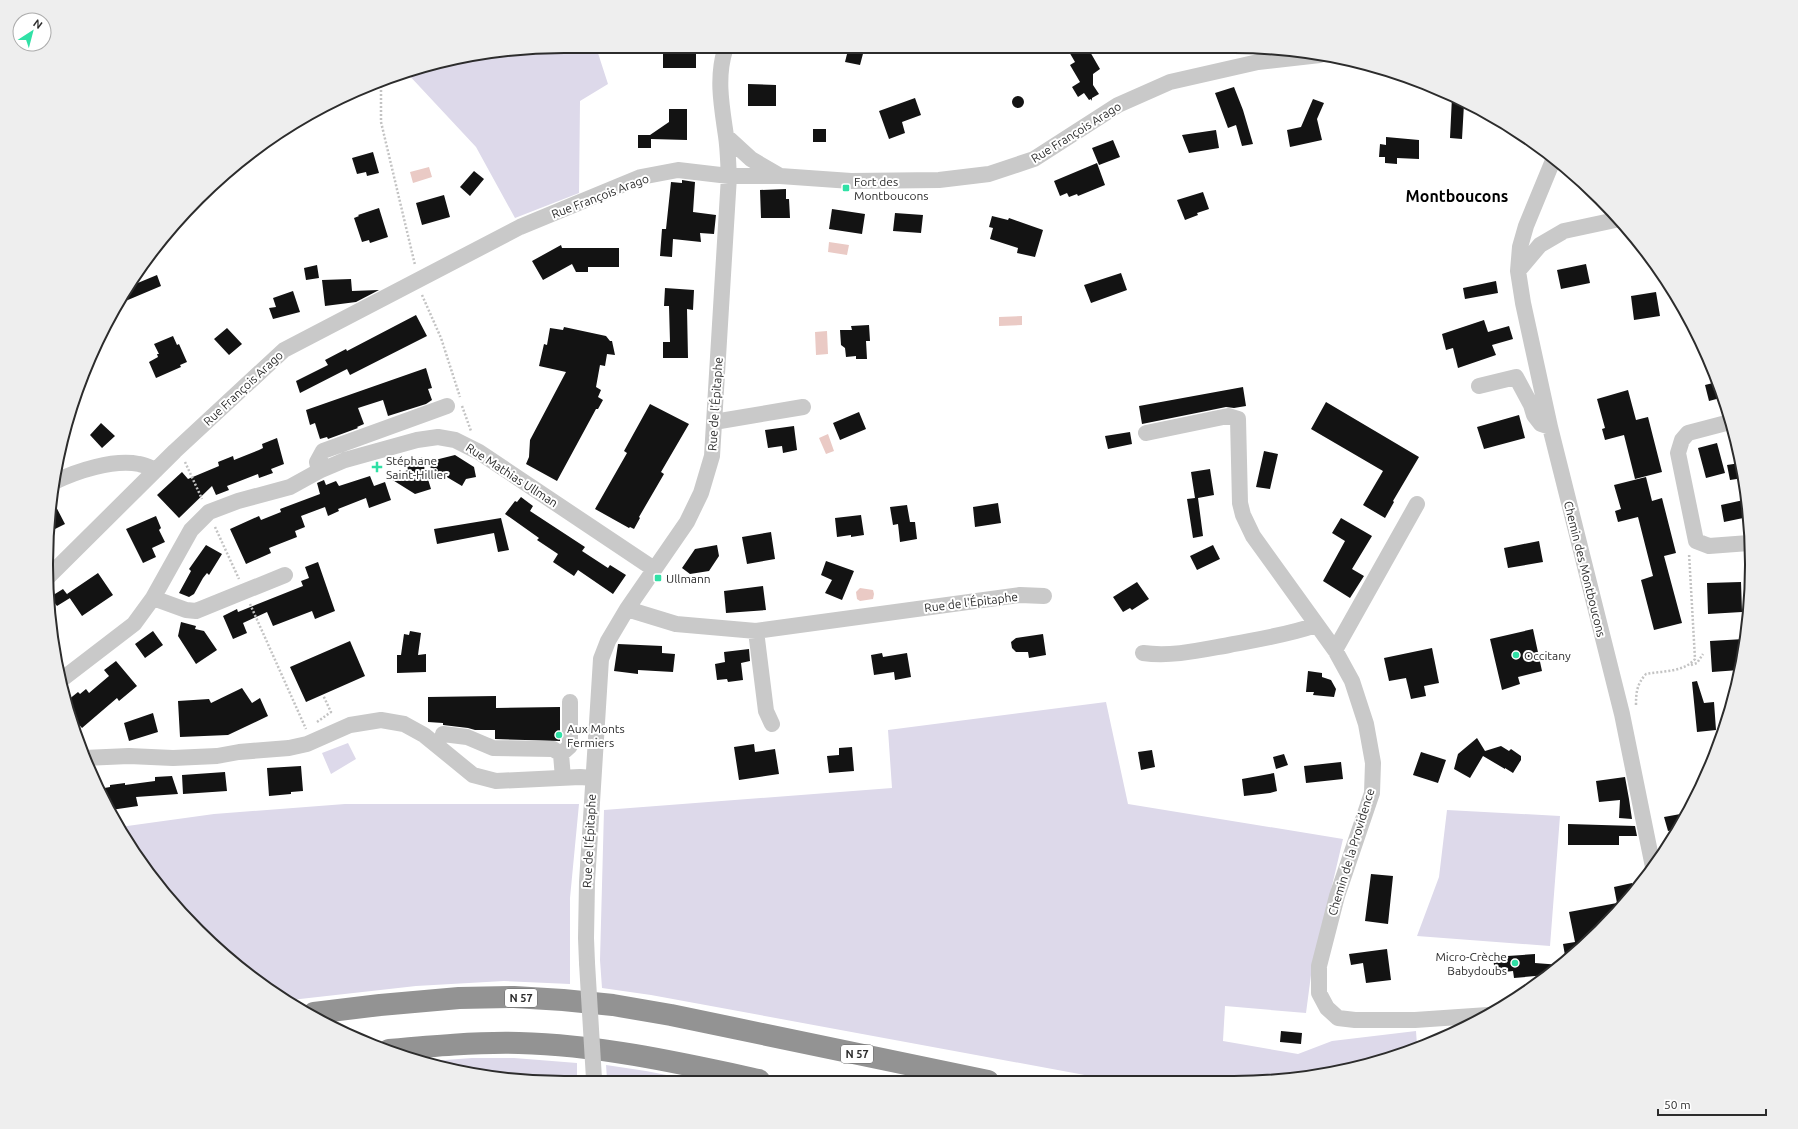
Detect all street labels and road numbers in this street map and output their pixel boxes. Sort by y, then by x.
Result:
street label: Rue François Arago [1029,99,1123,165]
street label: Rue François Arago [549,171,651,221]
street label: Rue François Arago [201,348,285,428]
street label: Rue de l'Épitaphe [705,357,725,451]
street label: Rue Mathias Ullman [464,440,560,510]
street label: Chemin des Montboucons [1562,500,1608,638]
street label: Rue de l'Épitaphe [923,590,1019,614]
street label: Chemin de la Providence [1325,787,1377,917]
street label: Rue de l'Épitaphe [580,794,598,888]
road number: N 57 [505,989,537,1007]
road number: N 57 [841,1045,873,1063]

